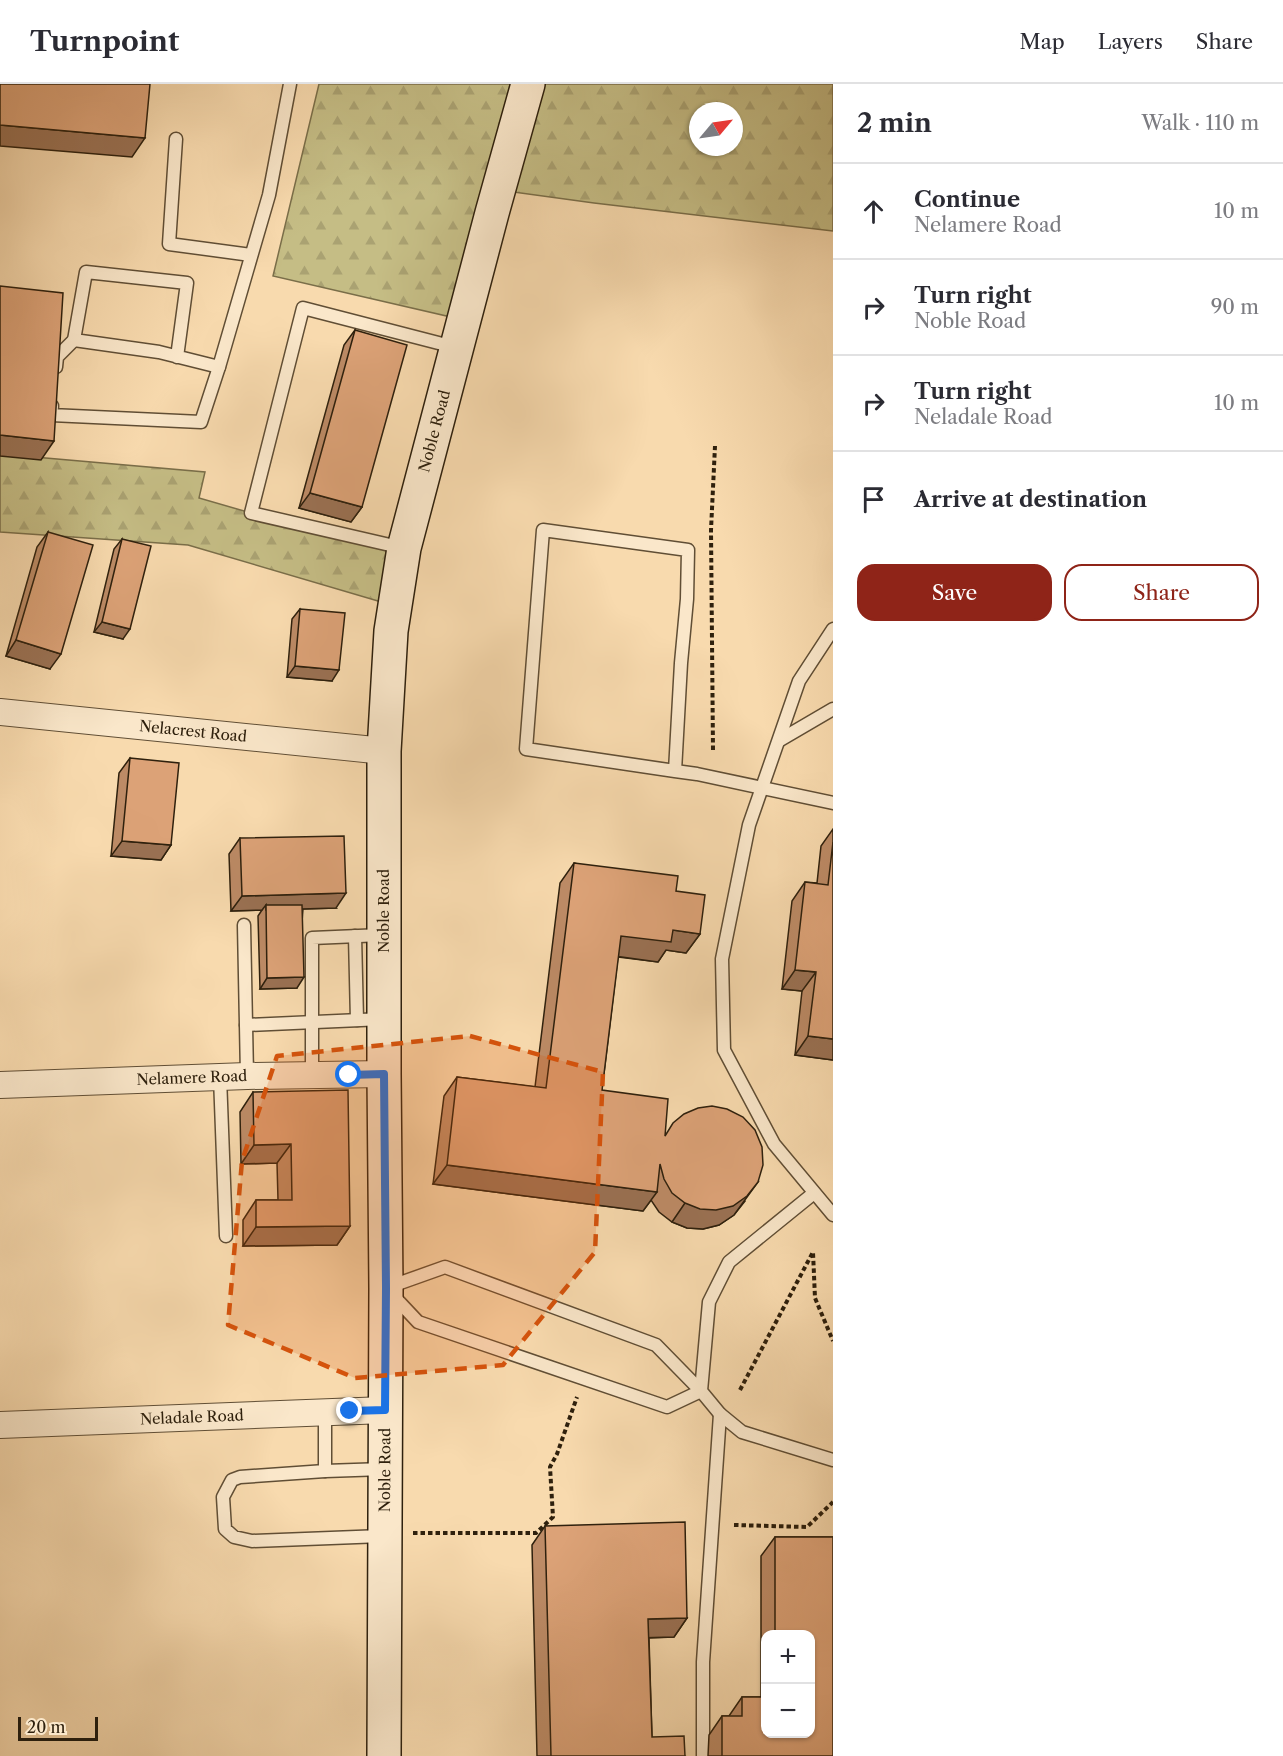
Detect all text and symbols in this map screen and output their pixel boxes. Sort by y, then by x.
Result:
text: Turnpoint [30,24,179,58]
text: Map [1020,29,1065,54]
text: Layers [1098,29,1163,54]
text: Share [1196,29,1253,54]
north arrow [689,102,743,156]
text: 2 min [857,107,932,139]
text: Walk · 110 m [1142,111,1259,135]
text: Continue [914,186,1020,213]
icon: ahead [857,195,890,228]
text: 10 m [1214,199,1259,223]
text: Nelamere Road [914,213,1062,237]
text: Turn right [914,282,1032,309]
icon: right [857,291,890,324]
text: 90 m [1211,295,1259,319]
text: Noble Road [914,309,1026,333]
text: Turn right [914,378,1032,405]
icon: right [857,387,890,420]
street label: Noble Road [414,388,454,474]
text: 10 m [1214,391,1259,415]
text: Neladale Road [914,405,1052,429]
icon: arrive [857,483,890,516]
text: Arrive at destination [914,486,1147,513]
button: Save [857,564,1052,621]
button: Share [1064,564,1259,621]
street label: Nelacrest Road [138,716,248,746]
street label: Noble Road [374,869,393,953]
route start [335,1061,361,1087]
street label: Nelamere Road [136,1066,248,1089]
route end [336,1397,362,1423]
street label: Neladale Road [140,1406,244,1429]
street label: Noble Road [375,1428,394,1512]
map controls [761,1630,815,1738]
button: + [761,1630,815,1684]
button: − [761,1684,815,1738]
scale bar [18,1714,98,1742]
text: 20 m [27,1717,66,1737]

